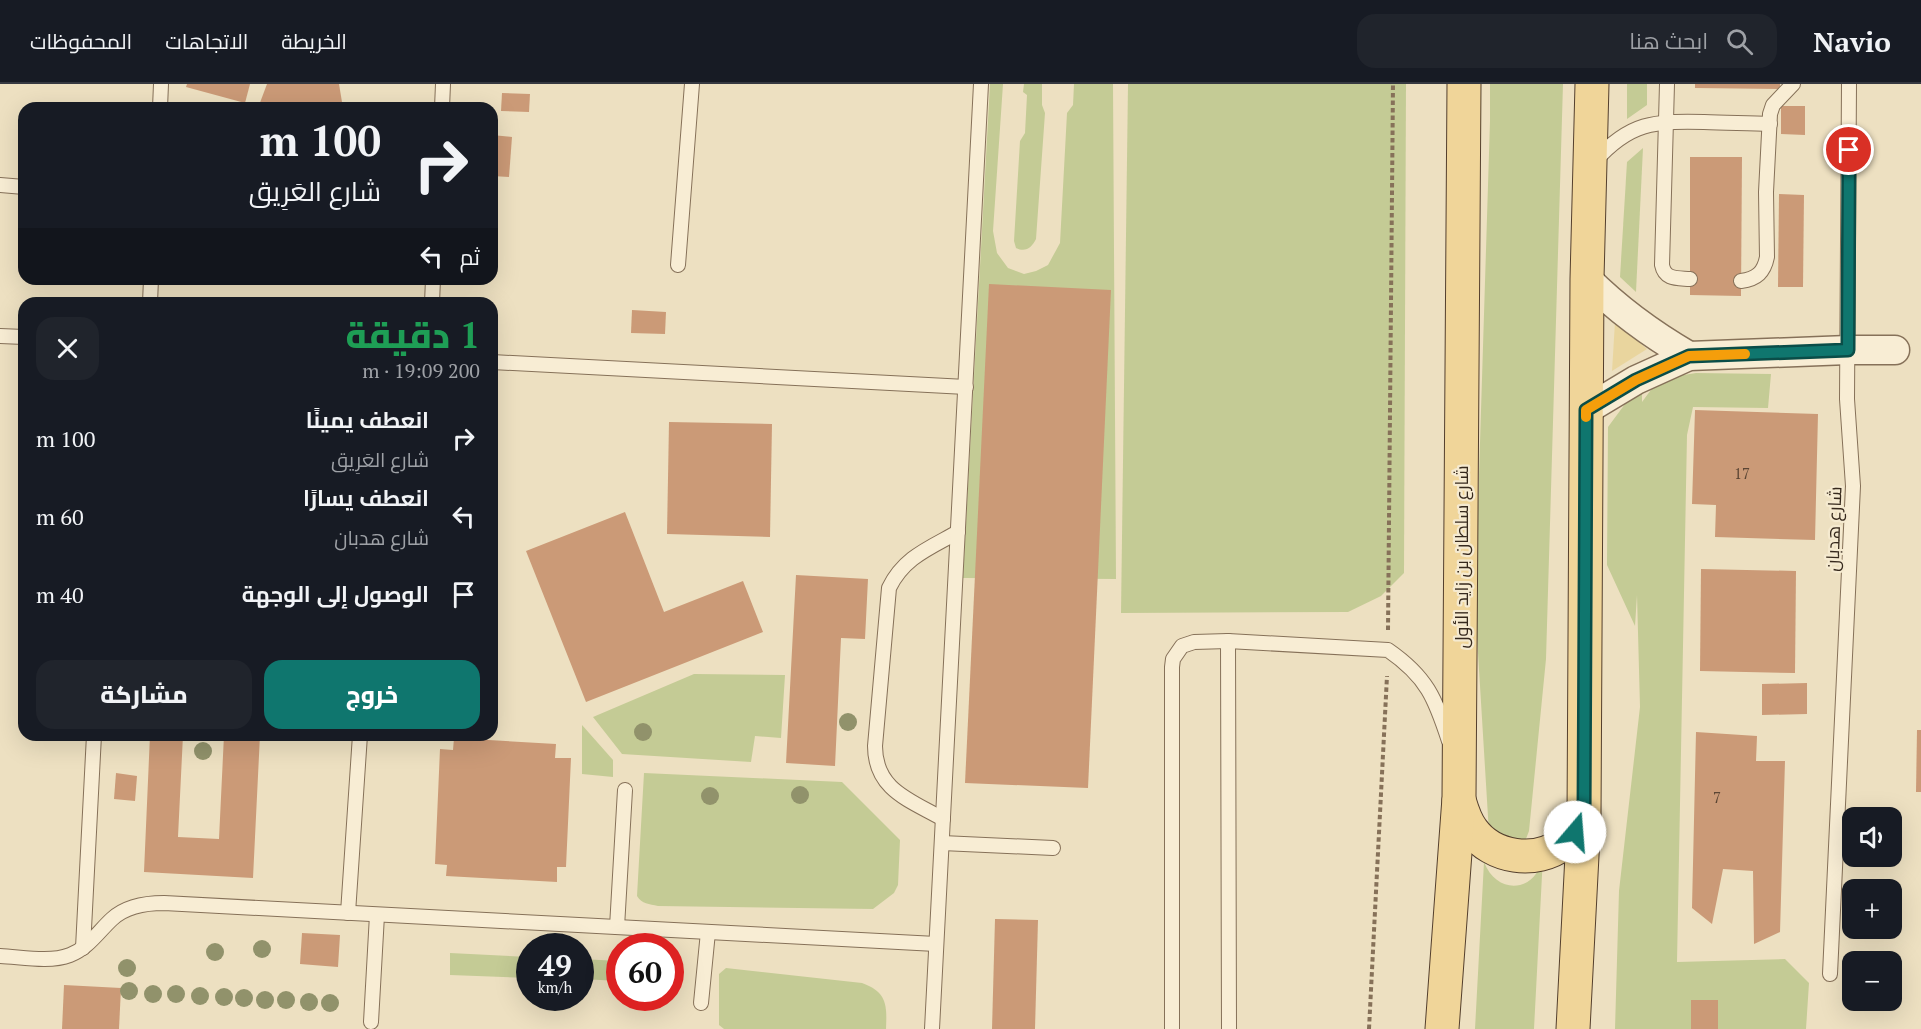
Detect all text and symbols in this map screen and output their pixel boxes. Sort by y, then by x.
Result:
search box [1357,14,1777,68]
text: Navio [1813,23,1891,60]
icon: search [1723,25,1756,58]
text: ابحث هنا [1629,26,1708,55]
text: المحفوظات [30,27,132,55]
text: الاتجاهات [165,27,248,55]
text: الخريطة [281,27,347,55]
text: 100 m [260,112,381,168]
pin [1823,124,1874,175]
icon: right [402,126,480,204]
icon: arrive [1832,133,1865,166]
text: شارع العَرِيق [249,173,381,209]
icon: left [415,240,448,273]
text: ثم [460,242,480,271]
text: 1 دقيقة [345,311,480,358]
button: close [36,317,99,380]
text: 200 m · 19:09 [362,357,480,384]
text: انعطف يمينًا [306,405,429,434]
icon: right [447,422,480,455]
text: 100 m [36,424,96,453]
text: شارع العَرِيق [331,446,429,473]
house number: 17 [1734,463,1750,483]
street label: شارع سلطان بن زايد الأول [1449,465,1474,649]
text: انعطف يسارًا [303,483,429,512]
street label: شارع هدبان [1820,486,1847,572]
icon: left [447,500,480,533]
text: 60 m [36,502,84,531]
text: شارع هدبان [334,524,429,551]
icon: arrive [447,578,480,611]
text: الوصول إلى الوجهة [242,579,429,608]
text: 40 m [36,580,84,609]
button: مشاركة [36,660,252,729]
button: خروج [264,660,480,729]
house number: 7 [1713,787,1721,807]
position arrow [1543,800,1607,864]
map controls [1842,807,1902,1011]
button: sound [1842,807,1902,867]
button: + [1842,879,1902,939]
speed limit sign: 60 [606,933,684,1011]
text: 49 [538,945,572,985]
button: − [1842,951,1902,1011]
text: km/h [538,977,572,997]

